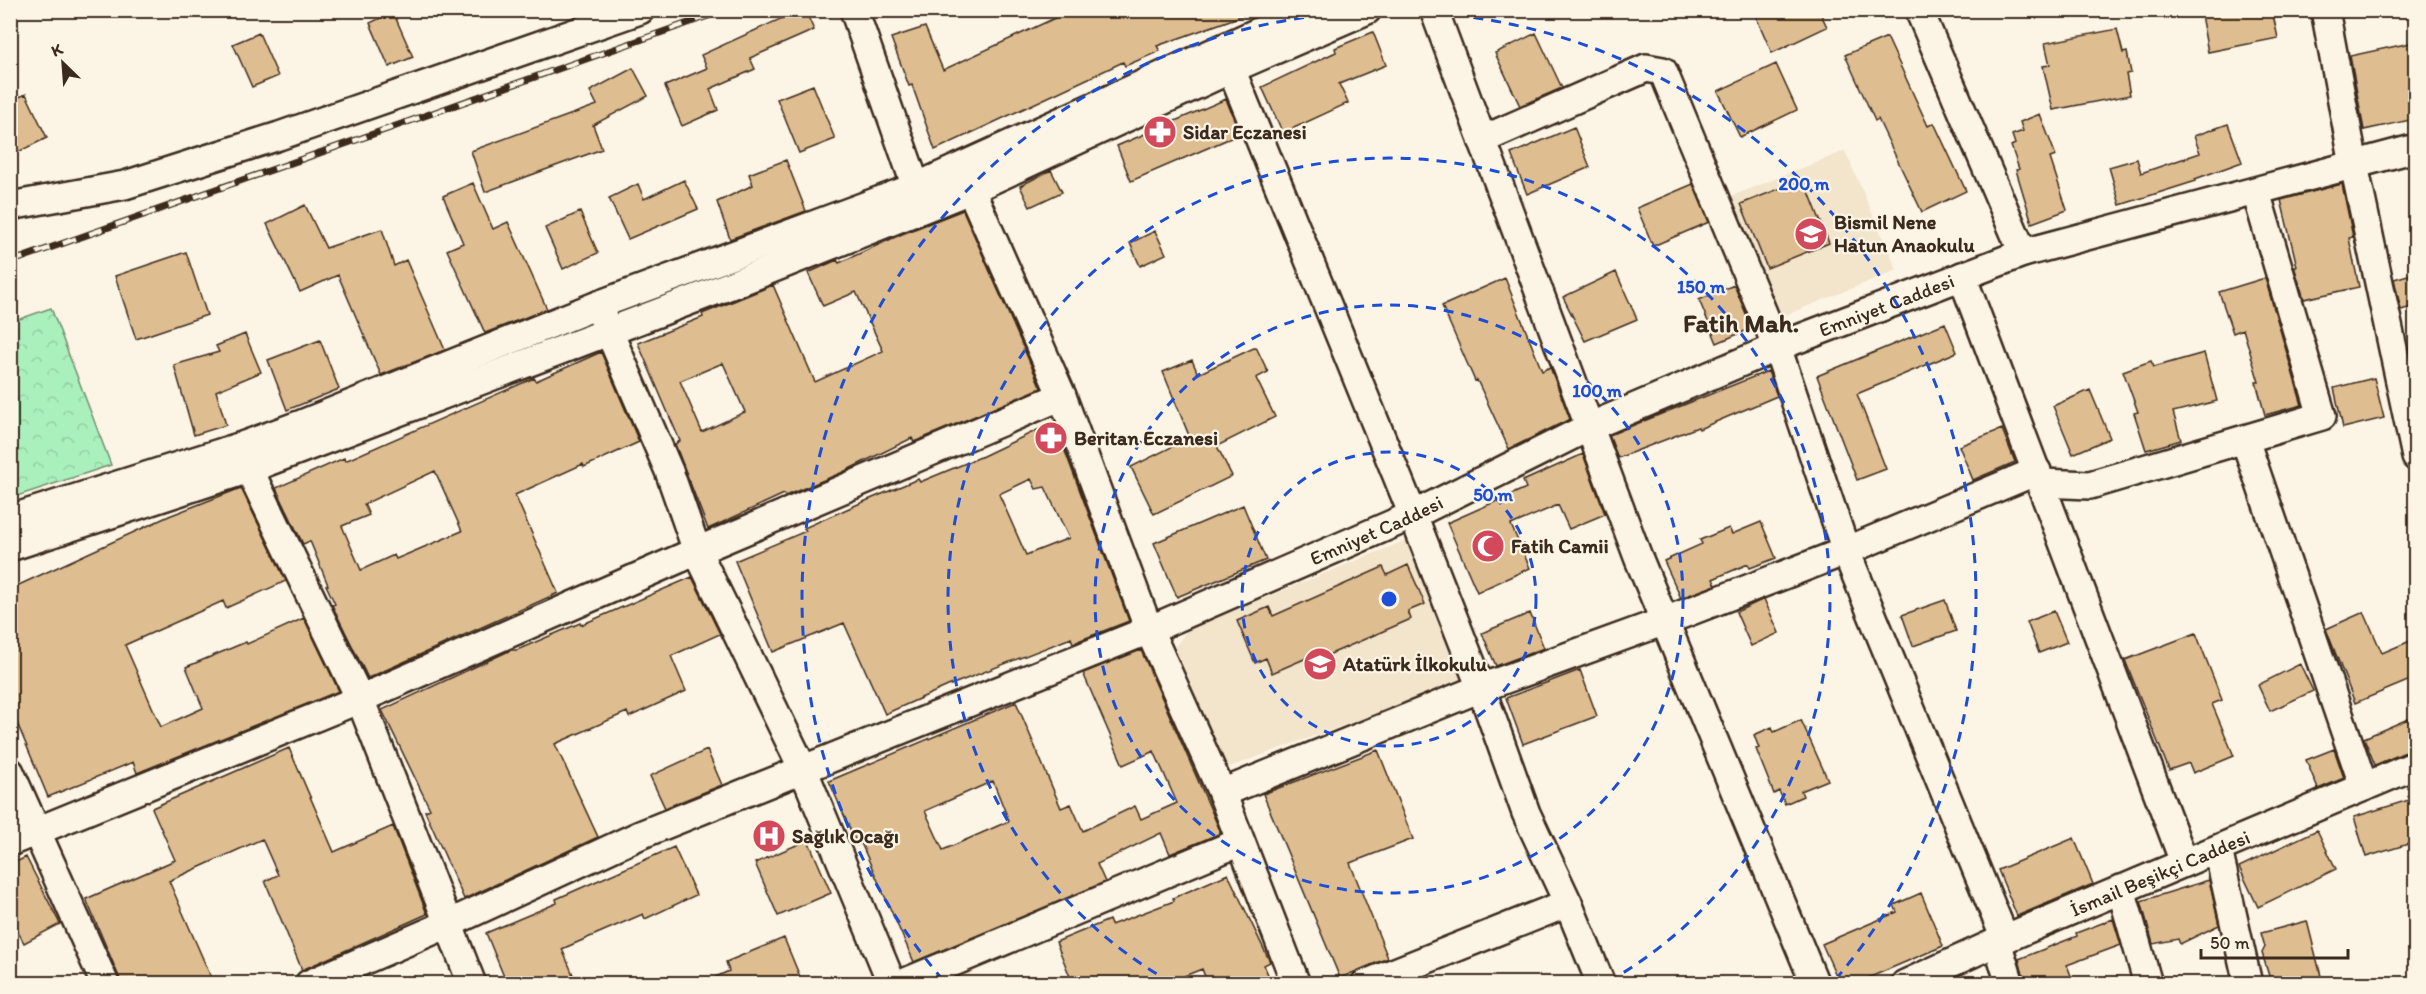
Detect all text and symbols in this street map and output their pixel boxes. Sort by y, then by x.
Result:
north arrow [33,33,93,93]
text: K [48,39,66,61]
pharmacy icon: Sidar Eczanesi [1142,114,1178,150]
place label: Sidar Eczanesi [1183,120,1307,144]
text: 200 m [1779,173,1830,195]
place label: Bismil Nene Hatun Anaokulu [1834,210,1975,257]
school or university icon: Bismil Nene Hatun Anaokulu [1793,216,1829,252]
street label: Emniyet Caddesi [1815,268,1958,342]
text: 150 m [1677,276,1726,298]
district label: Fatih Mah. [1683,307,1799,339]
text: 100 m [1572,380,1623,402]
pharmacy icon: Beritan Eczanesi [1033,420,1069,456]
place label: Beritan Eczanesi [1074,426,1218,450]
text: 50 m [1473,484,1514,506]
street label: Emniyet Caddesi [1306,490,1447,570]
mosque icon: Fatih Camii [1470,528,1506,564]
place label: Fatih Camii [1511,534,1609,558]
centre of rings [1379,589,1399,609]
school or university icon: Atatürk İlkokulu [1302,646,1338,682]
place label: Atatürk İlkokulu [1342,652,1488,676]
hospital icon: Sağlık Ocağı [751,818,787,854]
place label: Sağlık Ocağı [792,824,899,849]
street label: İsmail Beşikçi Caddesi [2067,825,2253,922]
scale bar [2201,922,2348,960]
text: 50 m [2210,932,2250,954]

